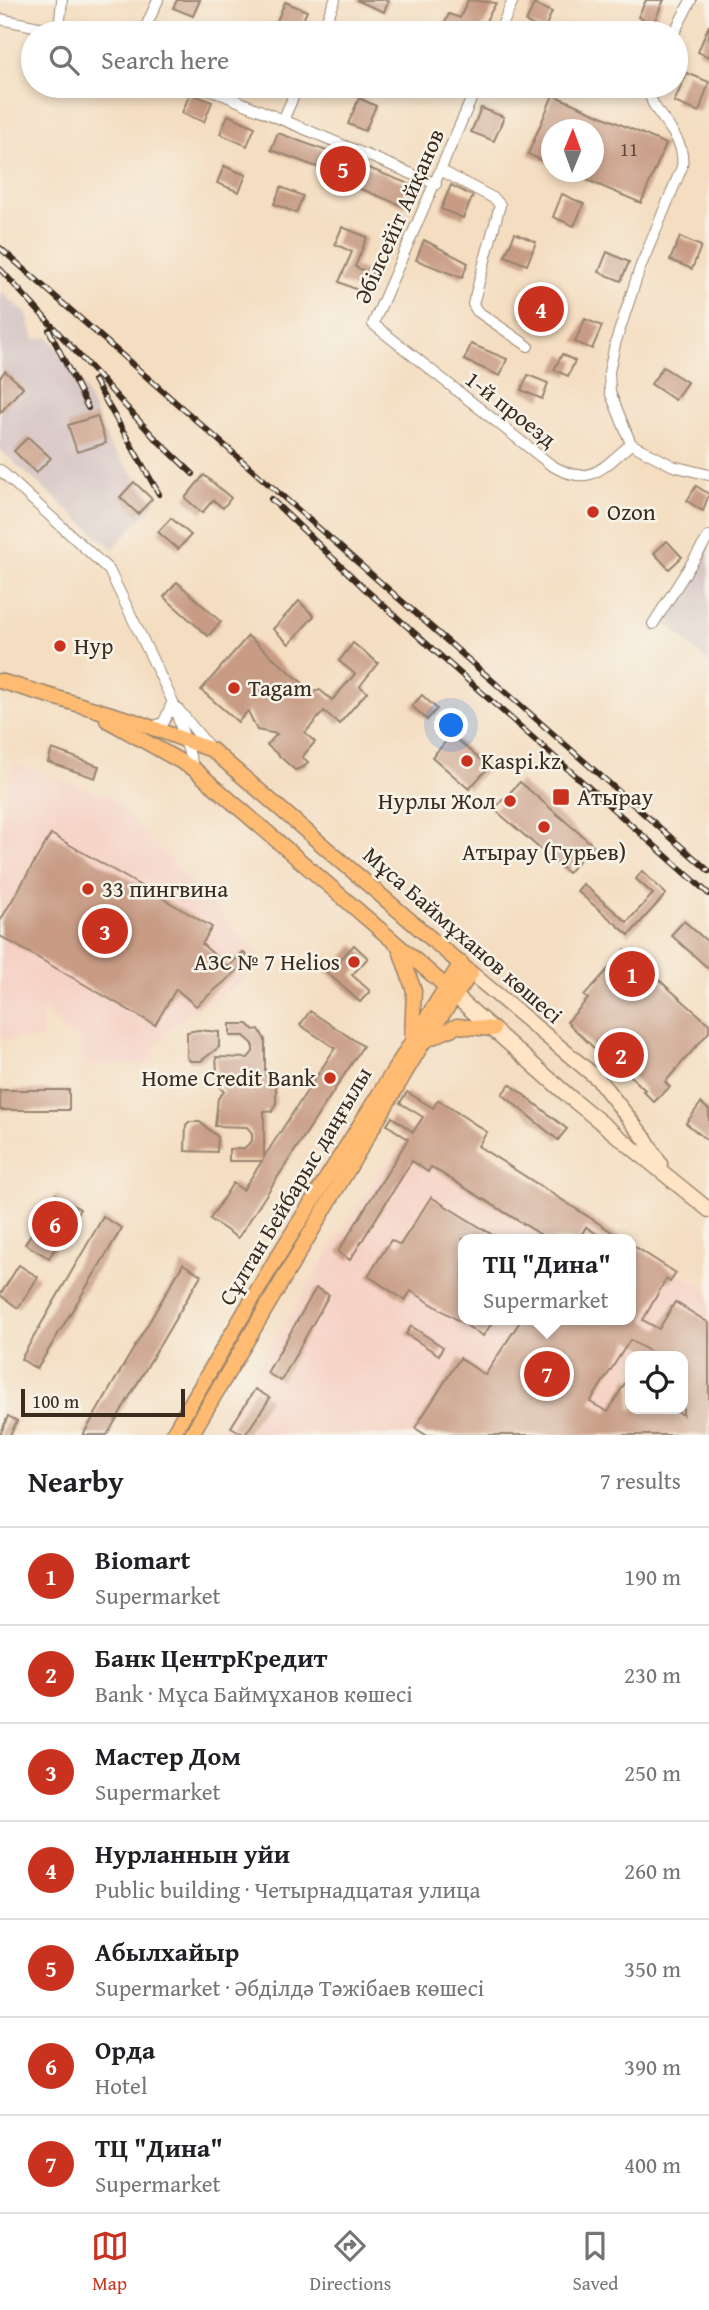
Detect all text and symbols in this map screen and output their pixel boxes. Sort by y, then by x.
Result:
search box [21,21,688,98]
text: Search here [101,40,229,79]
icon: search [45,41,83,79]
north arrow [541,119,604,182]
street label: Әбілсейіт Айқанов [345,123,452,308]
house number: 11 [620,135,638,163]
pin: 5 [320,143,366,195]
pin: 4 [518,283,564,335]
street label: 1-й проезд [459,362,564,455]
place label: Ozon [607,495,656,528]
marker: Ozon [585,504,601,520]
place label: Нур [74,629,113,662]
marker: Нур [52,638,68,654]
place label: Tagam [248,671,312,704]
marker: Tagam [226,680,242,696]
your location [434,708,468,742]
place label: Kaspi.kz [481,744,561,777]
marker: Kaspi.kz [459,753,475,769]
place label: Атырау [577,780,654,813]
place label: Нурлы Жол [378,784,496,817]
marker: Атырау [551,787,571,807]
marker: Нурлы Жол [502,793,518,809]
marker: Атырау (Гурьев) [536,819,552,835]
place label: Атырау (Гурьев) [462,835,626,868]
street label: Мұса Баймұханов көшесі [356,838,570,1031]
place label: 33 пингвина [102,872,228,905]
marker: 33 пингвина [80,881,96,897]
pin: 3 [82,905,128,957]
place label: АЗС № 7 Helios [194,945,340,978]
pin: 1 [609,948,655,1000]
marker: АЗС № 7 Helios [346,954,362,970]
pin: 2 [598,1029,644,1081]
street label: Сұлтан Бейбарыс даңғылы [210,1060,379,1311]
place label: Home Credit Bank [142,1061,316,1094]
marker: Home Credit Bank [322,1070,338,1086]
pin: 6 [32,1198,78,1250]
popup [458,1234,636,1325]
text: ТЦ "Дина" [483,1244,611,1283]
text: Supermarket [483,1283,609,1316]
pin: 7 [524,1348,570,1400]
map controls [625,1351,688,1414]
button: locate [625,1351,688,1414]
scale bar [21,1386,186,1418]
text: 100 m [32,1387,79,1415]
text: Nearby [28,1459,124,1503]
text: 7 results [600,1464,681,1497]
text: Biomart [95,1540,190,1579]
text: 1 [45,1560,57,1593]
text: 190 m [624,1560,681,1593]
text: Supermarket [95,1579,221,1612]
text: Банк ЦентрКредит [95,1638,327,1677]
text: 2 [45,1658,57,1691]
text: 230 m [624,1658,681,1691]
text: Bank · Мұса Баймұханов көшесі [95,1677,413,1710]
text: Мастер Дом [95,1736,241,1775]
text: 3 [45,1756,57,1789]
text: 250 m [624,1756,681,1789]
text: Supermarket [95,1775,221,1808]
text: Нурланнын уйи [95,1834,290,1873]
text: 4 [45,1854,57,1887]
text: 260 m [624,1854,681,1887]
text: Public building · Четырнадцатая улица [95,1873,480,1906]
text: Абылхайыр [95,1932,239,1971]
text: 5 [45,1952,57,1985]
text: 350 m [624,1952,681,1985]
text: Supermarket · Әбділдә Тәжібаев көшесі [95,1971,484,2004]
text: Орда [95,2030,155,2069]
text: 6 [45,2050,57,2083]
text: 390 m [624,2050,681,2083]
text: Hotel [95,2069,147,2102]
text: ТЦ "Дина" [95,2128,223,2167]
text: 7 [45,2148,57,2181]
text: 400 m [624,2148,681,2181]
text: Supermarket [95,2167,221,2200]
tab: Map [91,2227,129,2297]
tab: Directions [310,2227,391,2297]
tab: Saved [572,2227,618,2297]

